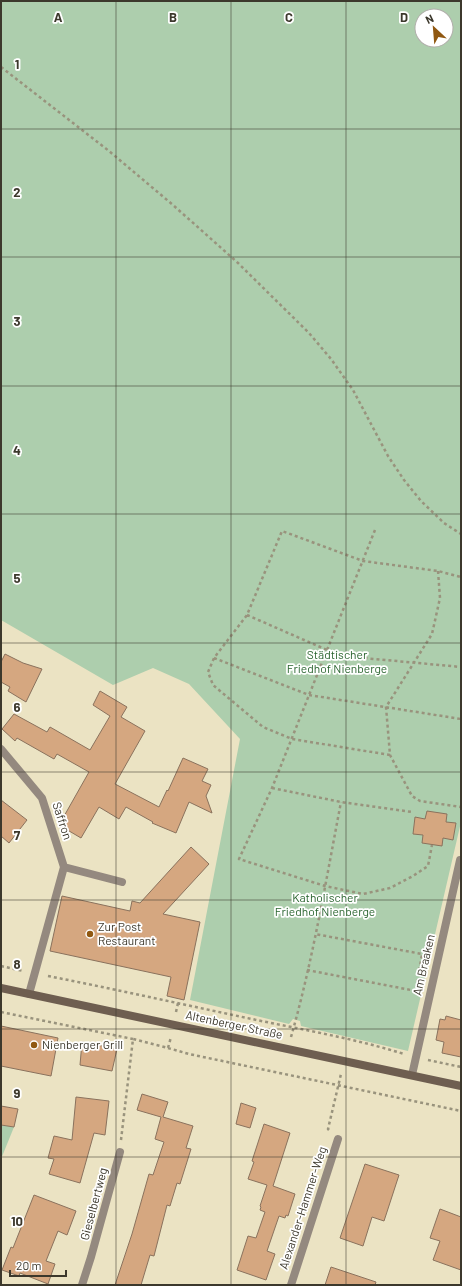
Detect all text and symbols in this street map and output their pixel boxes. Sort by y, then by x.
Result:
north arrow [414,8,454,48]
text: A [54,9,63,25]
text: B [169,9,177,25]
text: C [285,9,293,25]
text: D [400,9,408,25]
text: N [423,11,436,26]
text: 1 [15,56,19,72]
text: 2 [13,184,21,200]
text: 3 [13,313,21,329]
text: 4 [13,442,21,458]
text: 5 [13,570,21,586]
park label: Städtischer Friedhof Nienberge [287,647,387,675]
text: 6 [14,699,21,715]
street label: Saffron [50,800,76,841]
text: 7 [14,827,21,843]
park label: Katholischer Friedhof Nienberge [275,890,375,918]
place label: Zur Post Restaurant [98,919,156,947]
marker: Zur Post Restaurant [85,929,95,939]
street label: Am Braaken [409,933,437,997]
text: 8 [13,956,21,972]
street label: Altenberger Straße [184,1007,284,1041]
place label: Nienberger Grill [42,1037,123,1051]
marker: Nienberger Grill [29,1040,39,1050]
text: 9 [14,1085,21,1101]
street label: Alexander-Hammer-Weg [276,1144,329,1271]
street label: Gieselbertweg [77,1166,109,1242]
text: 10 [11,1213,23,1229]
scale bar [10,1252,66,1278]
text: 20 m [16,1258,42,1272]

